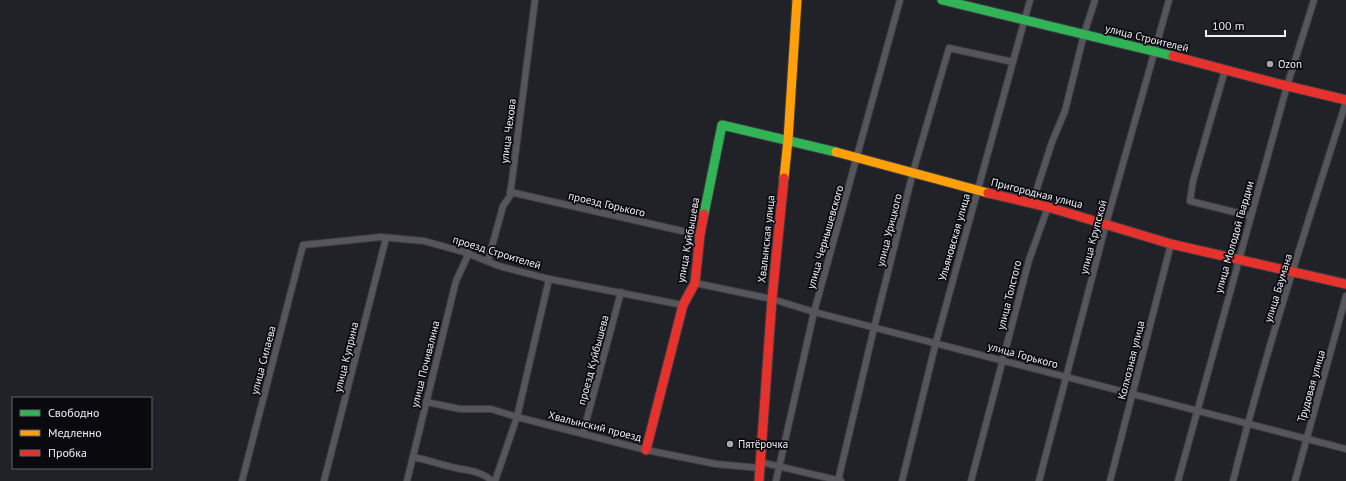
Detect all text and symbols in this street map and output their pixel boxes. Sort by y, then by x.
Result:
scale bar [1206,12,1285,38]
text: 100 m [1212,18,1245,33]
street label: улица Строителей [1104,21,1190,55]
place label: Ozon [1278,57,1302,71]
marker: Ozon [1265,59,1275,69]
street label: улица Чехова [497,98,519,164]
street label: Пригородная улица [990,175,1084,211]
street label: улица Молодой Гвардии [1211,179,1257,295]
street label: улица Чернышевского [803,183,847,290]
street label: проезд Горького [567,188,647,220]
street label: улица Урицкого [873,192,905,268]
street label: Ульяновская улица [935,192,973,282]
street label: Хвалынская улица [754,194,778,284]
street label: улица Куйбышева [674,196,702,284]
street label: улица Крупской [1076,198,1110,276]
street label: проезд Строителей [451,232,543,272]
street label: улица Баумана [1261,252,1295,324]
street label: улица Толстого [994,259,1024,331]
street label: проезд Куйбышева [574,313,612,407]
street label: улица Почивалина [407,319,443,409]
street label: Колхозная улица [1114,319,1148,401]
street label: улица Куприна [330,320,362,394]
street label: улица Силаева [247,324,279,396]
street label: улица Горького [986,339,1060,371]
street label: Трудовая улица [1294,348,1328,424]
legend [12,397,152,469]
text: Свободно [48,405,99,420]
street label: Хвалынский проезд [547,408,643,444]
text: Медленно [48,425,102,440]
place label: Пятёрочка [738,437,788,451]
marker: Пятёрочка [725,439,735,449]
text: Пробка [48,445,87,460]

